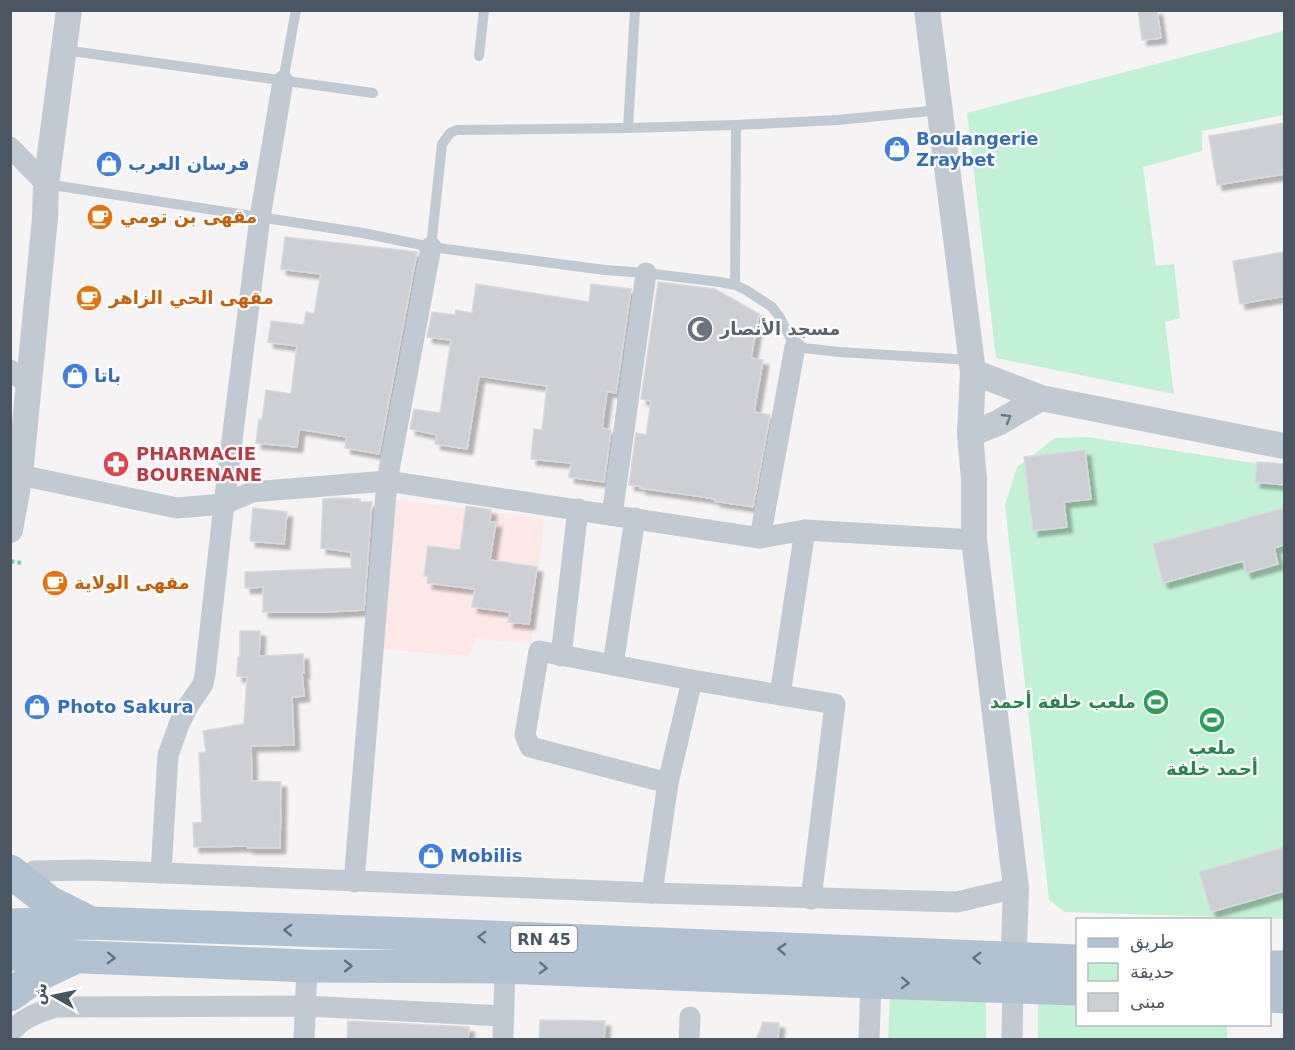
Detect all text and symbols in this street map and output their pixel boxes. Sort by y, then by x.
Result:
place label: Boulangerie Zraybet [916,128,1038,170]
shop icon: Boulangerie Zraybet [882,134,912,164]
shop icon: فرسان العرب [94,149,124,179]
place label: فرسان العرب [128,153,249,175]
cafe icon: مقهى بن تومي [85,202,115,232]
place label: مقهى بن تومي [120,206,257,228]
cafe icon: مقهى الحي الزاهر [74,283,104,313]
place label: مقهى الحي الزاهر [108,287,274,309]
mosque icon: مسجد الأنصار [685,314,715,344]
place label: مسجد الأنصار [719,318,840,339]
shop icon: باتا [60,361,90,391]
place label: باتا [94,365,121,386]
one-way arrow [1001,414,1011,426]
place label: PHARMACIE BOURENANE [136,443,262,485]
pharmacy icon: PHARMACIE BOURENANE [101,449,131,479]
cafe icon: مقهى الولاية [40,568,70,598]
place label: مقهى الولاية [74,572,190,594]
sports icon: ملعب خلفة أحمد [1141,687,1171,717]
place label: ملعب خلفة أحمد [990,690,1136,712]
shop icon: Photo Sakura [22,692,52,722]
place label: Photo Sakura [57,696,194,717]
sports icon: ملعب أحمد خلفة [1197,705,1227,735]
place label: ملعب أحمد خلفة [1166,737,1258,779]
shop icon: Mobilis [416,841,446,871]
place label: Mobilis [450,845,522,866]
legend [1076,918,1271,1026]
one-way arrow [283,924,292,936]
road number: RN 45 [511,926,577,952]
one-way arrow [478,930,487,943]
text: طريق [1130,931,1174,953]
one-way arrow [778,943,787,956]
one-way arrow [973,951,982,964]
one-way arrow [106,952,115,965]
one-way arrow [343,960,352,972]
text: حديقة [1130,961,1174,982]
one-way arrow [538,962,547,975]
north arrow [24,966,84,1026]
one-way arrow [901,977,910,990]
text: ش [29,981,51,1006]
text: مبنى [1130,991,1166,1012]

